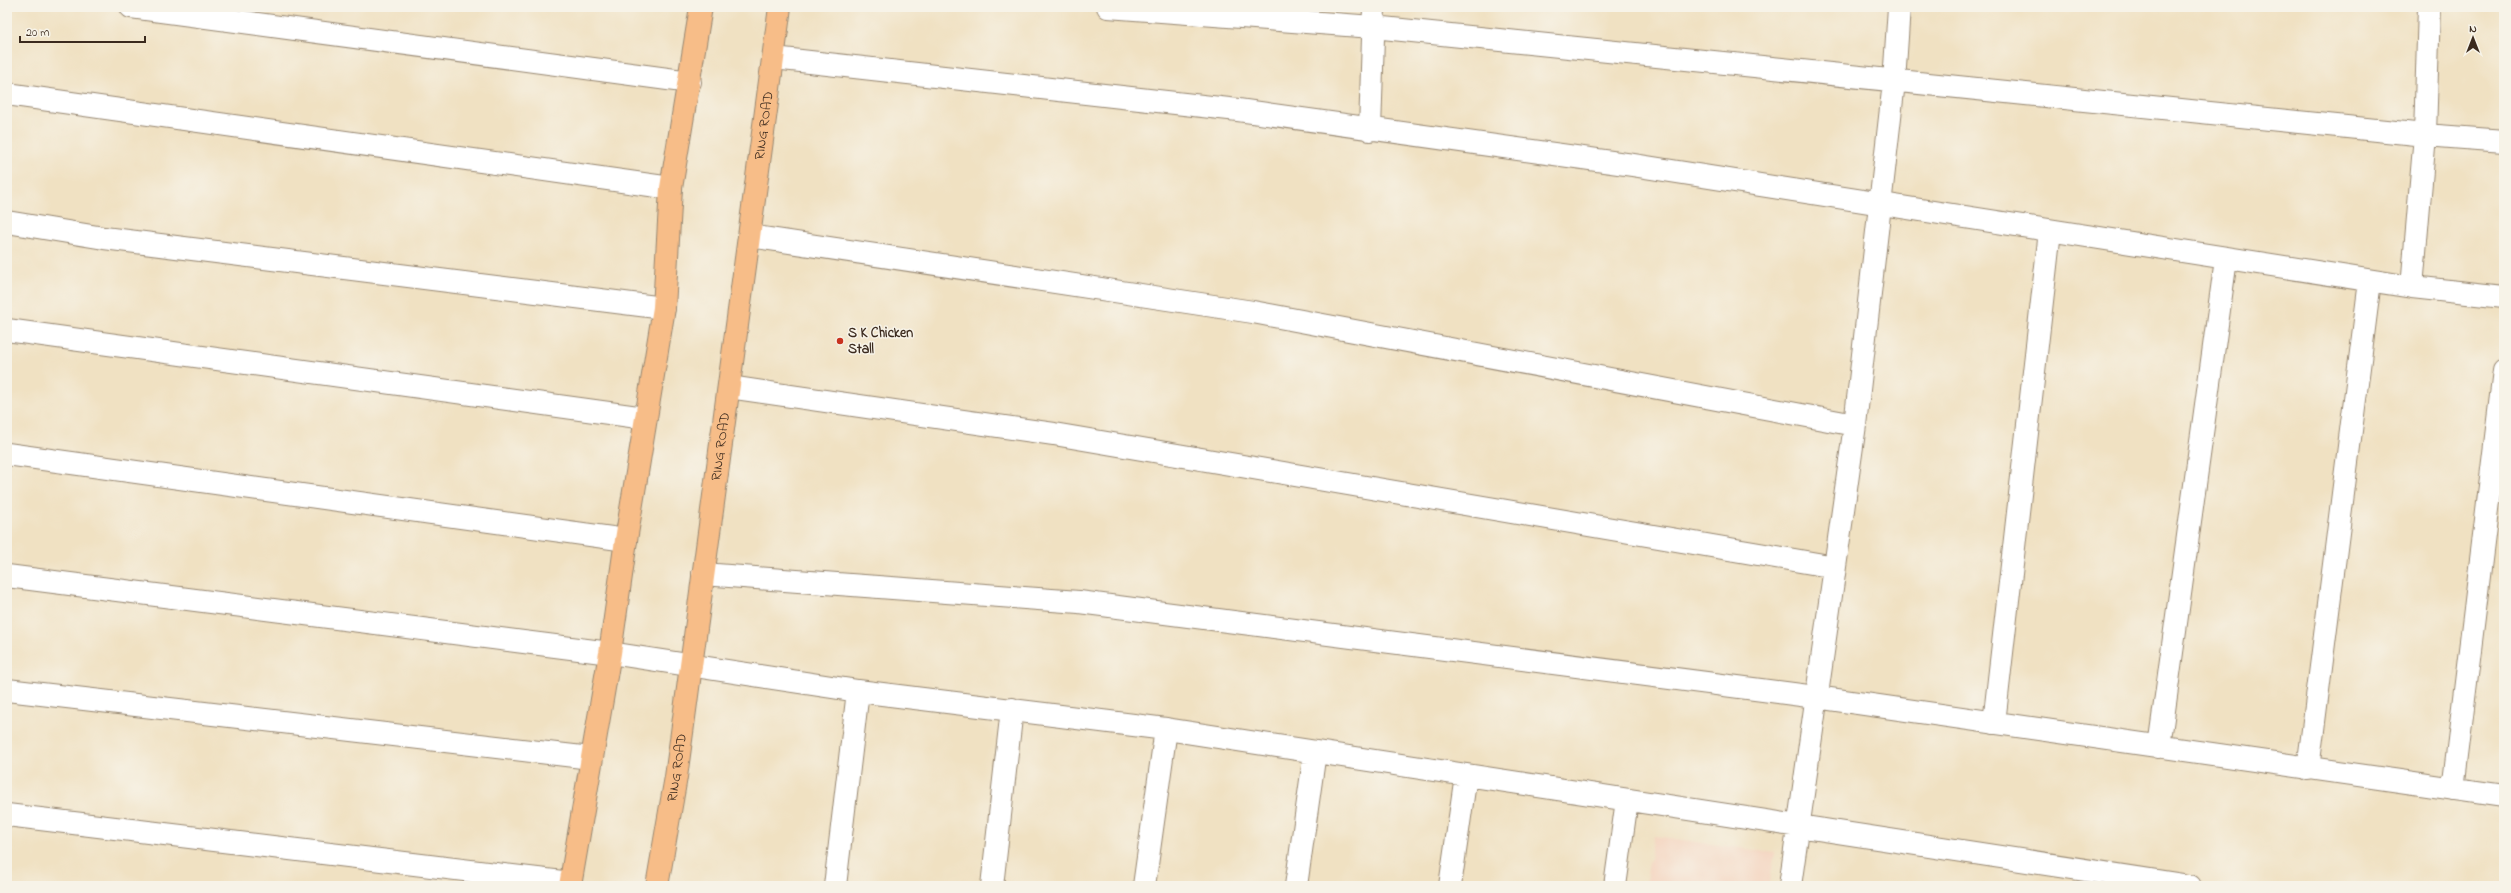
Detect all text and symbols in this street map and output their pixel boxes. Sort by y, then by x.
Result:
scale bar [20,18,145,44]
north arrow [2453,18,2493,58]
text: N [2469,21,2477,37]
text: 20 m [26,24,49,42]
street label: RING ROAD [749,90,779,161]
place label: S K Chicken Stall [848,323,913,360]
marker: S K Chicken Stall [835,336,845,346]
street label: RING ROAD [706,411,736,482]
street label: RING ROAD [661,732,692,803]

